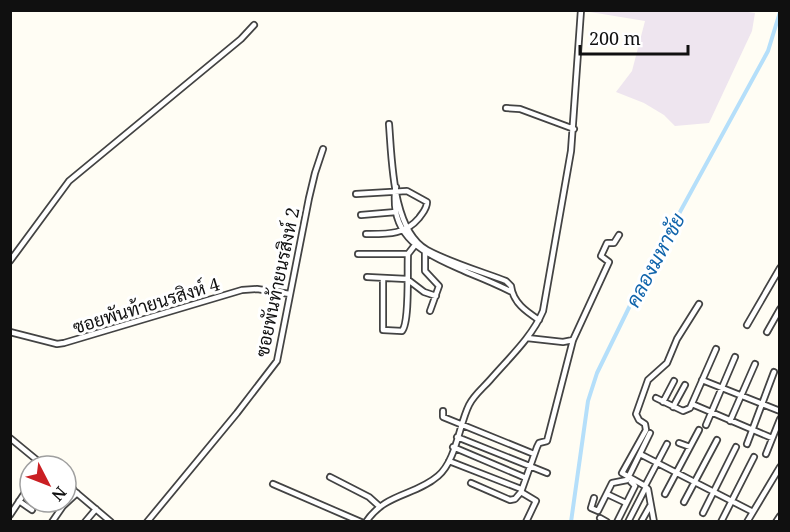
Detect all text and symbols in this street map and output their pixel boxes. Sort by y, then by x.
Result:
scale bar [580,18,688,56]
text: 200 m [589,26,641,50]
street label: ซอยพันท้ายนรสิงห์ 2 [249,205,305,359]
water label: คลองมหาชัย [619,208,691,312]
street label: ซอยพันท้ายนรสิงห์ 4 [70,271,222,339]
north arrow [18,454,78,514]
text: N [46,482,72,506]

